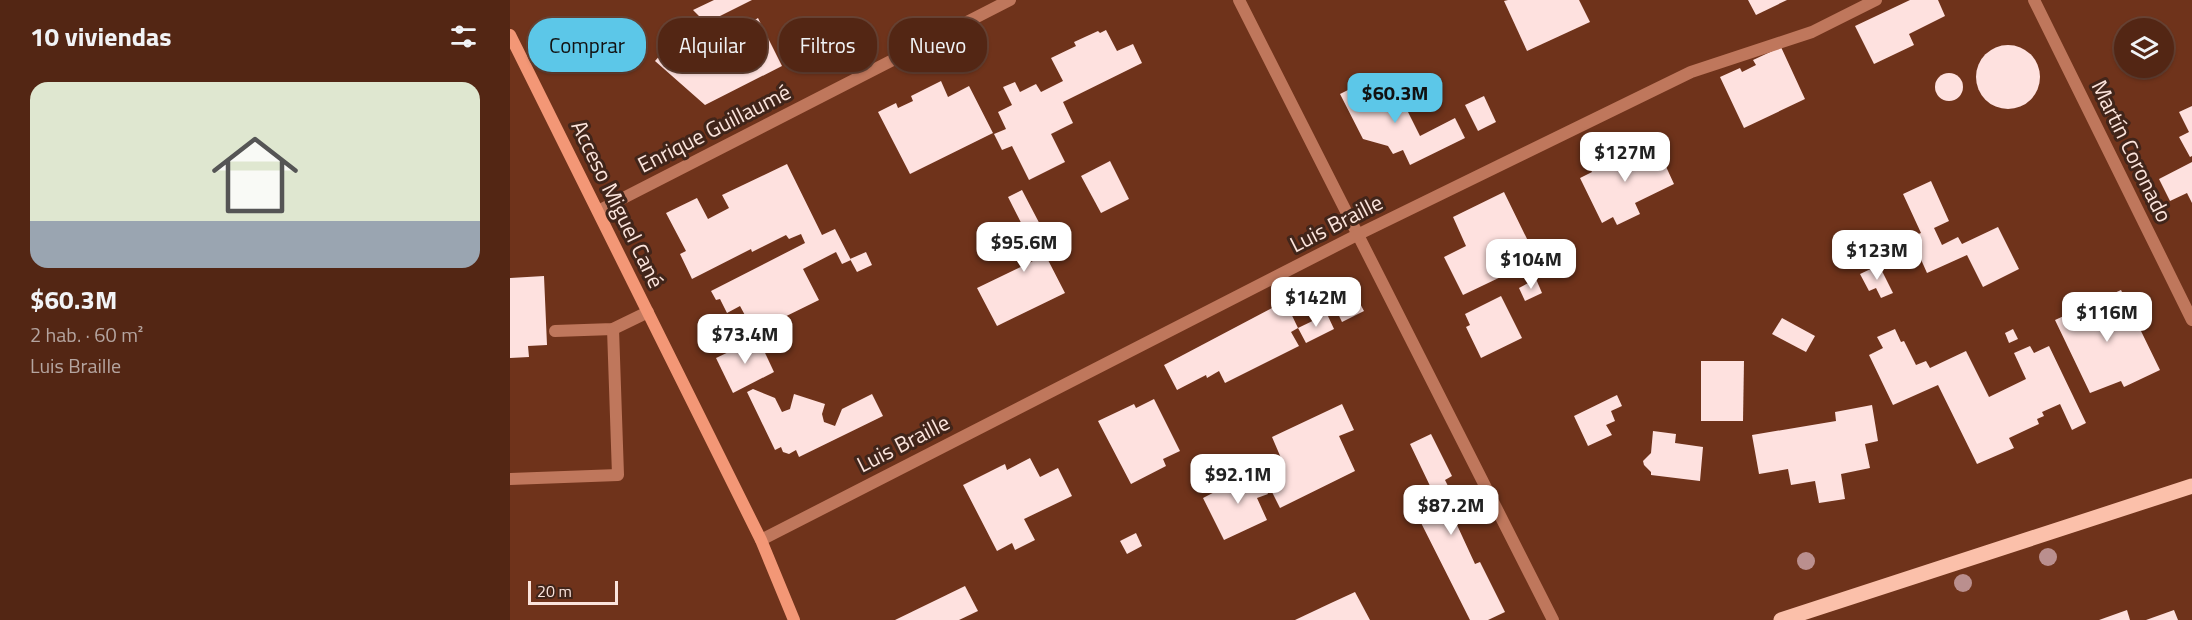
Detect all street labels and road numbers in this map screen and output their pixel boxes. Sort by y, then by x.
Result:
street label: Martín Coronado [2083,74,2181,228]
street label: Enrique Guillaumé [631,75,797,181]
street label: Acceso Miguel Cané [563,114,673,294]
street label: Luis Braille [1284,185,1388,261]
street label: Luis Braille [851,405,955,481]

